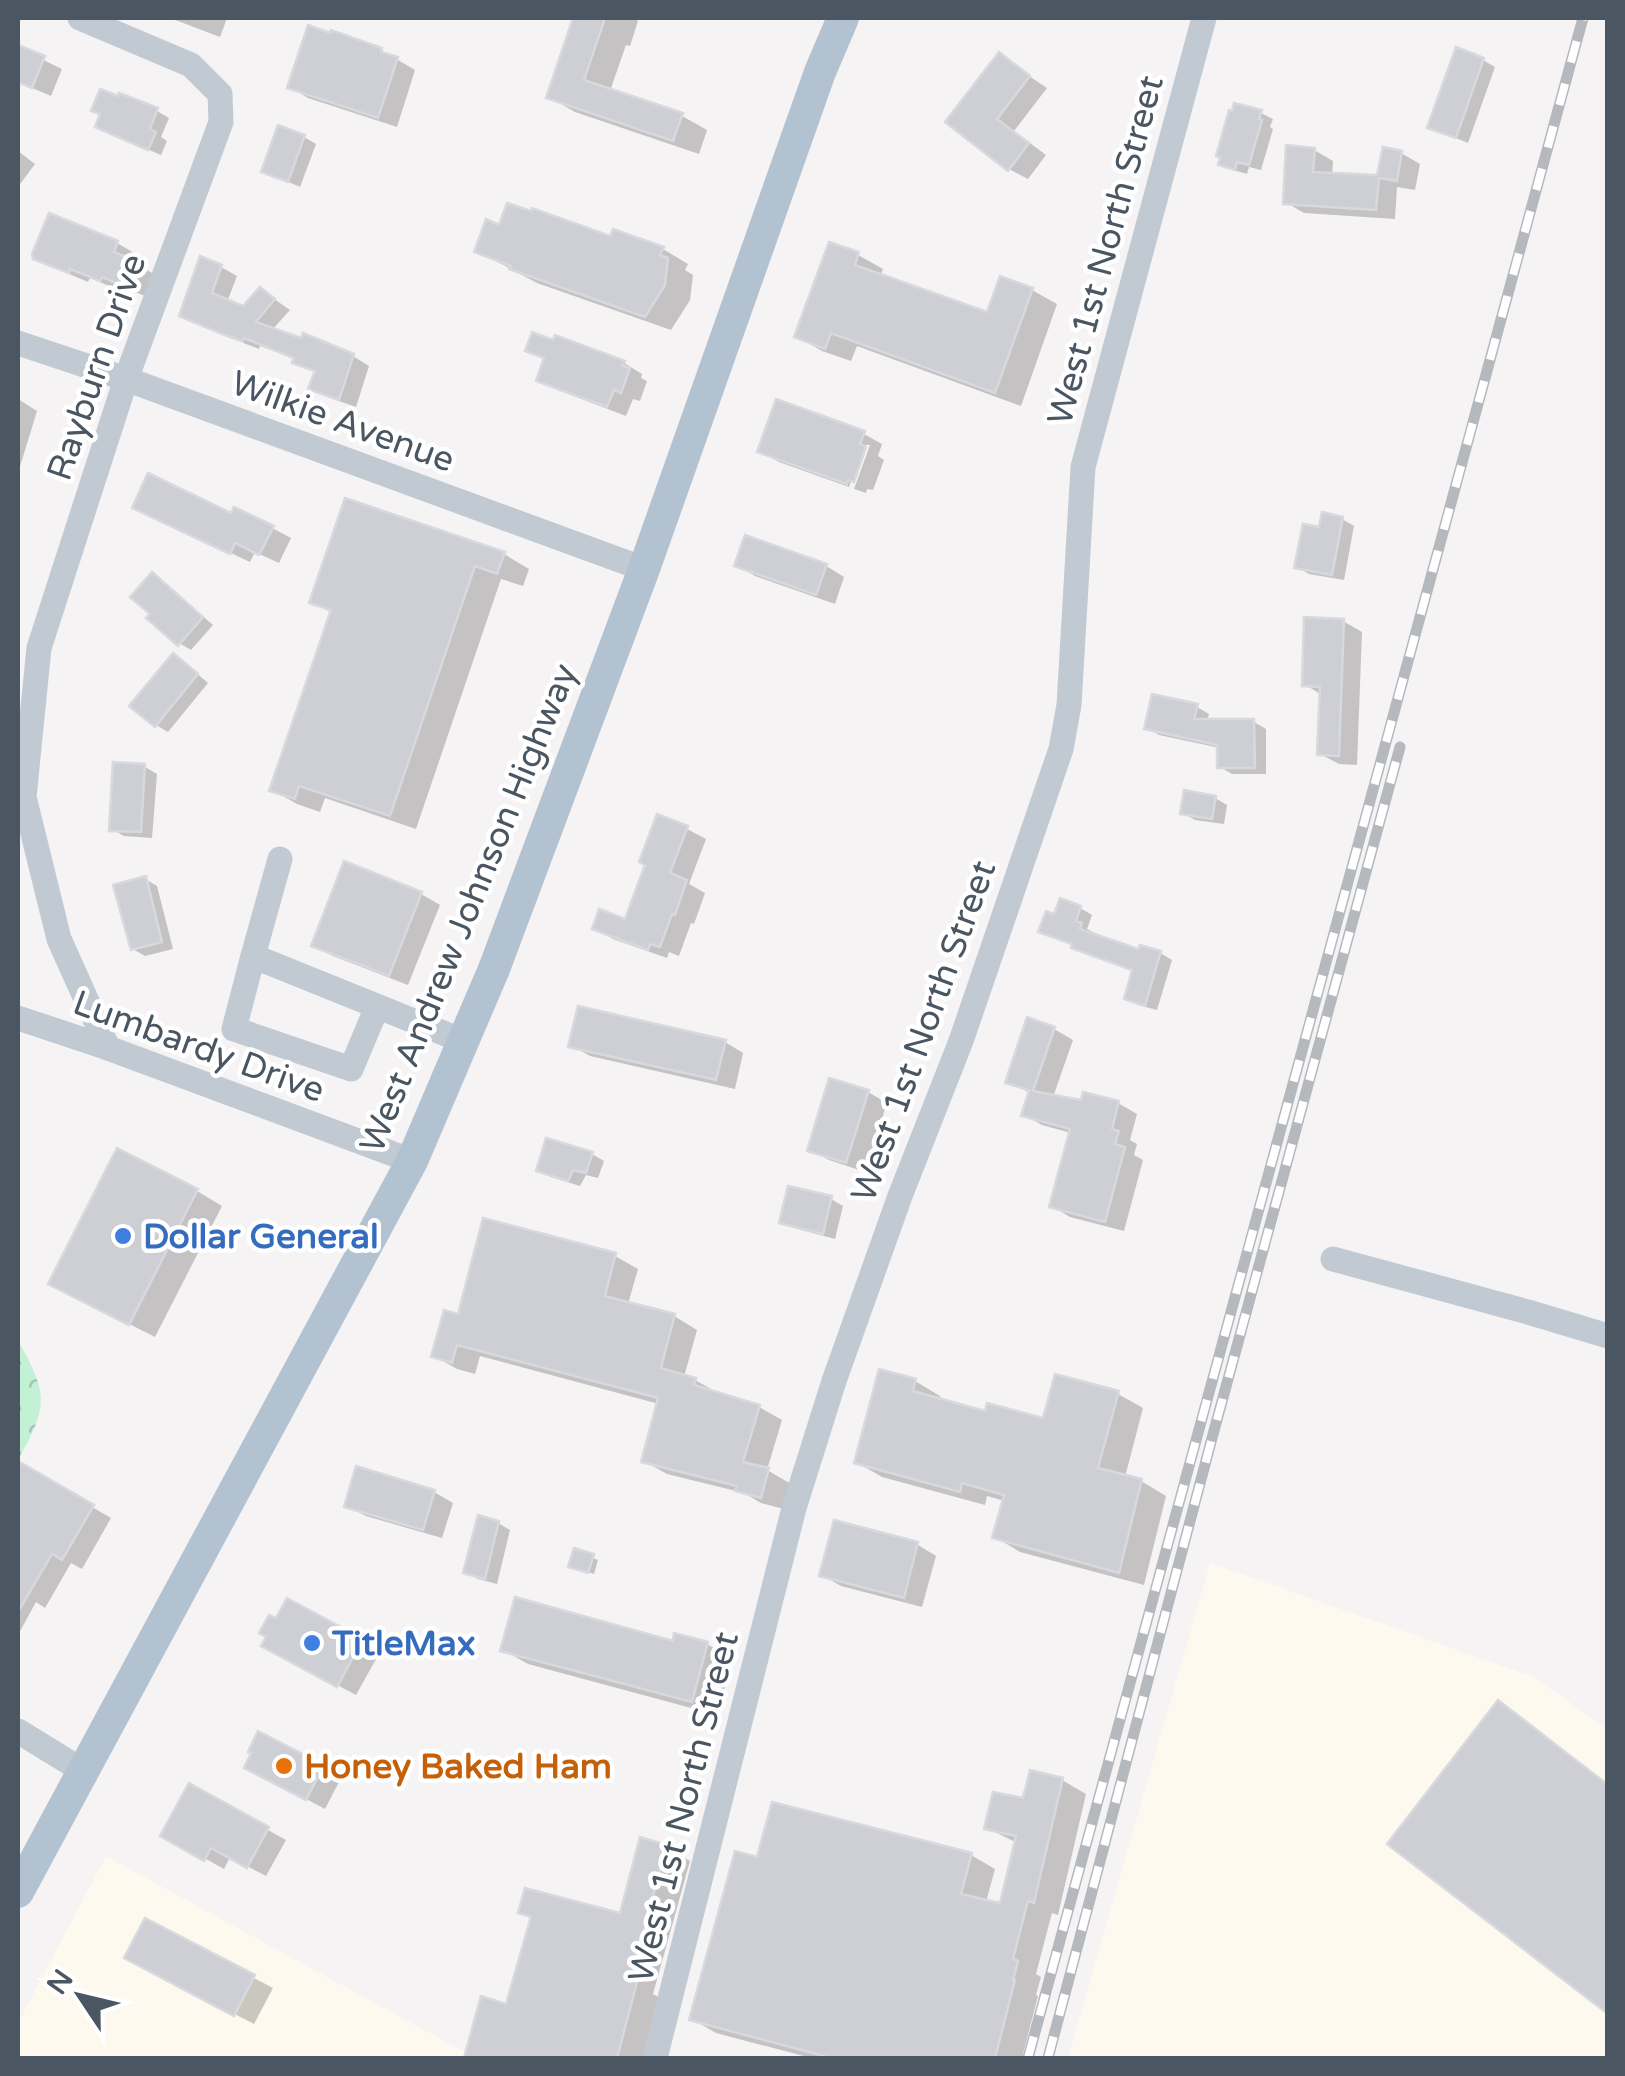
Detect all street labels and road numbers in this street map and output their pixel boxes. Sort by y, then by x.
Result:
street label: West 1st North Street [1039,71,1173,430]
street label: Rayburn Drive [39,249,155,486]
street label: Wilkie Avenue [225,362,460,482]
street label: West Andrew Johnson Highway [351,658,586,1159]
street label: West 1st North Street [843,855,1005,1208]
street label: Lumbardy Drive [67,982,330,1112]
street label: West 1st North Street [620,1628,748,1987]

